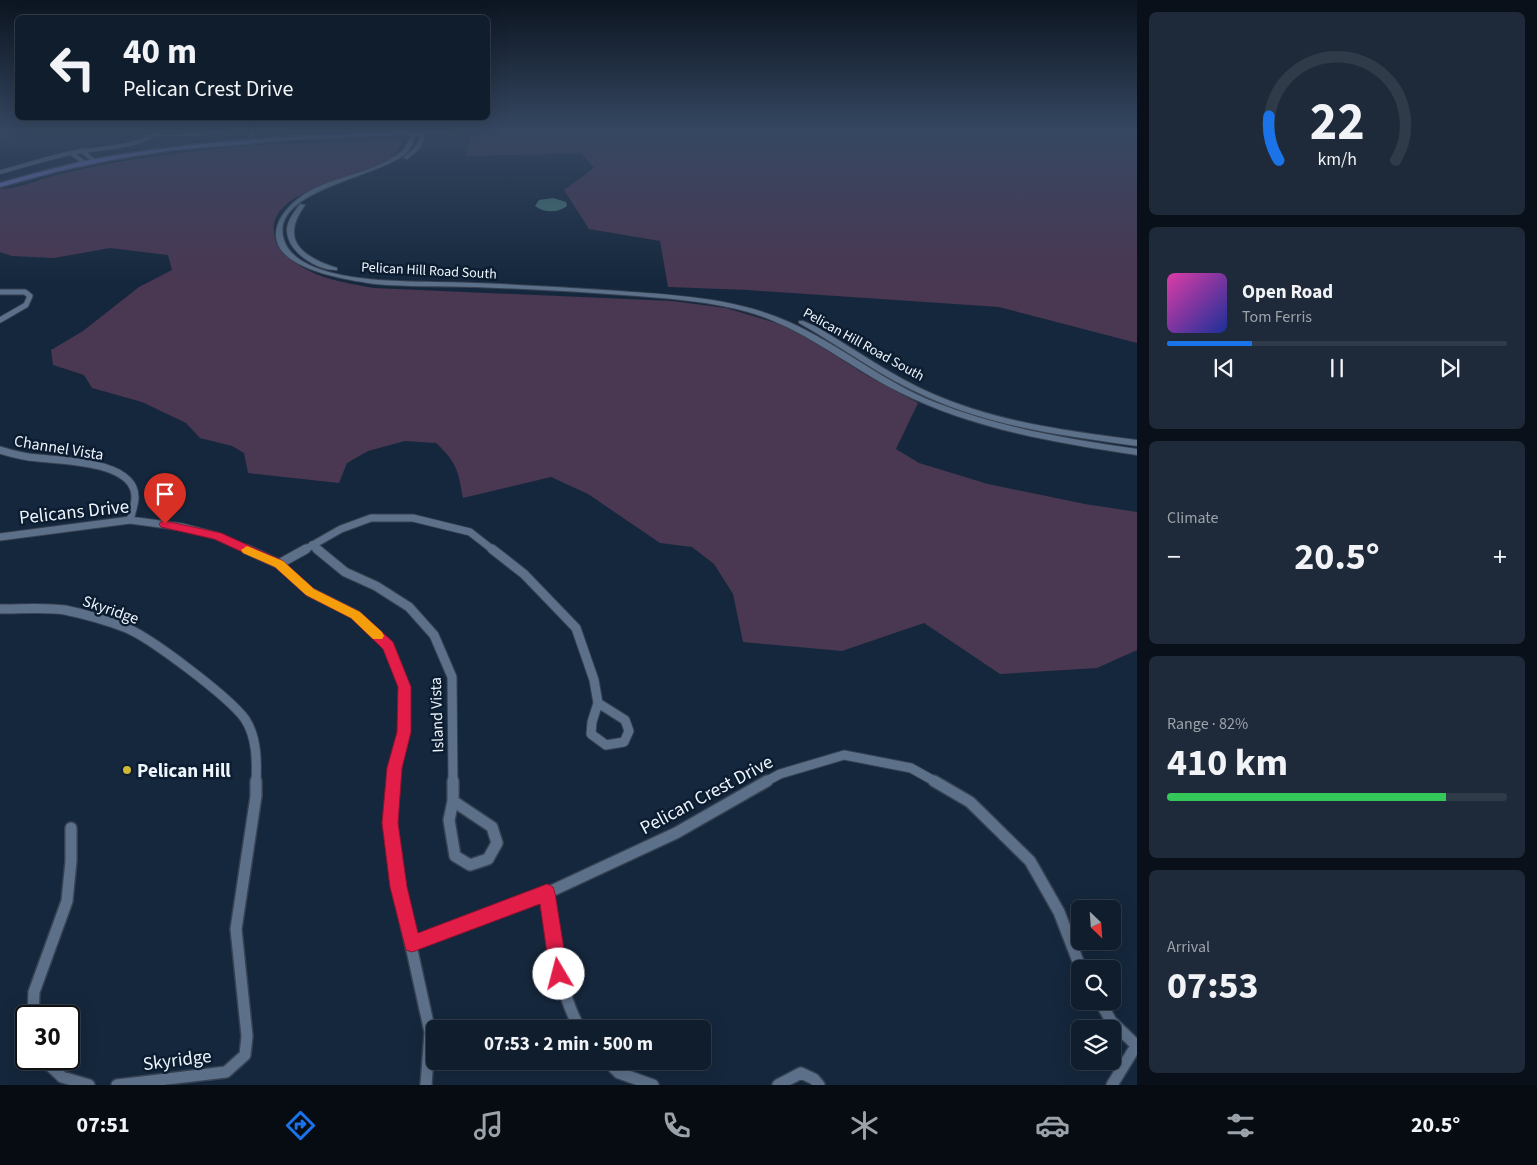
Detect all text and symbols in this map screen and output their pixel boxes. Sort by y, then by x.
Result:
text: 40 m [123,27,197,77]
icon: left [40,35,105,100]
text: Pelican Crest Drive [123,73,293,105]
text: 22 [1310,86,1364,160]
text: km/h [1317,147,1357,172]
street label: Pelican Hill Road South [361,257,497,285]
text: Open Road [1242,279,1333,306]
street label: Pelican Hill Road South [799,303,928,387]
text: Tom Ferris [1242,306,1312,328]
icon: previous [1210,354,1238,382]
icon: pause [1323,354,1351,382]
icon: next [1436,354,1464,382]
street label: Channel Vista [13,430,105,466]
pin [144,473,186,524]
icon: arrive [151,480,179,508]
street label: Pelicans Drive [18,493,131,532]
text: Climate [1167,507,1218,529]
text: 20.5° [1294,530,1380,584]
text: − [1167,537,1181,577]
text: + [1493,537,1507,577]
street label: Skyridge [80,590,142,630]
street label: Island Vista [425,677,449,753]
text: Range · 82% [1167,713,1248,735]
text: 410 km [1167,736,1288,790]
street label: Pelican Crest Drive [635,749,778,842]
place label: Pelican Hill [137,758,231,785]
marker: Pelican Hill [121,764,133,776]
north arrow [1071,900,1121,950]
map controls [1071,900,1121,1070]
text: Arrival [1167,936,1210,958]
position arrow [532,947,584,999]
text: 07:53 [1167,959,1259,1013]
button: search [1071,960,1121,1010]
speed limit sign: 30 [15,1005,80,1070]
button: layers [1071,1020,1121,1070]
text: 07:53 · 2 min · 500 m [484,1031,653,1058]
street label: Skyridge [141,1043,213,1078]
icon: directions [283,1108,318,1143]
icon: music [471,1108,506,1143]
icon: phone [659,1108,694,1143]
icon: climate [847,1108,882,1143]
icon: car [1035,1108,1070,1143]
icon: filters [1223,1108,1258,1143]
text: 07:51 [77,1109,130,1141]
text: 20.5° [1411,1109,1460,1141]

